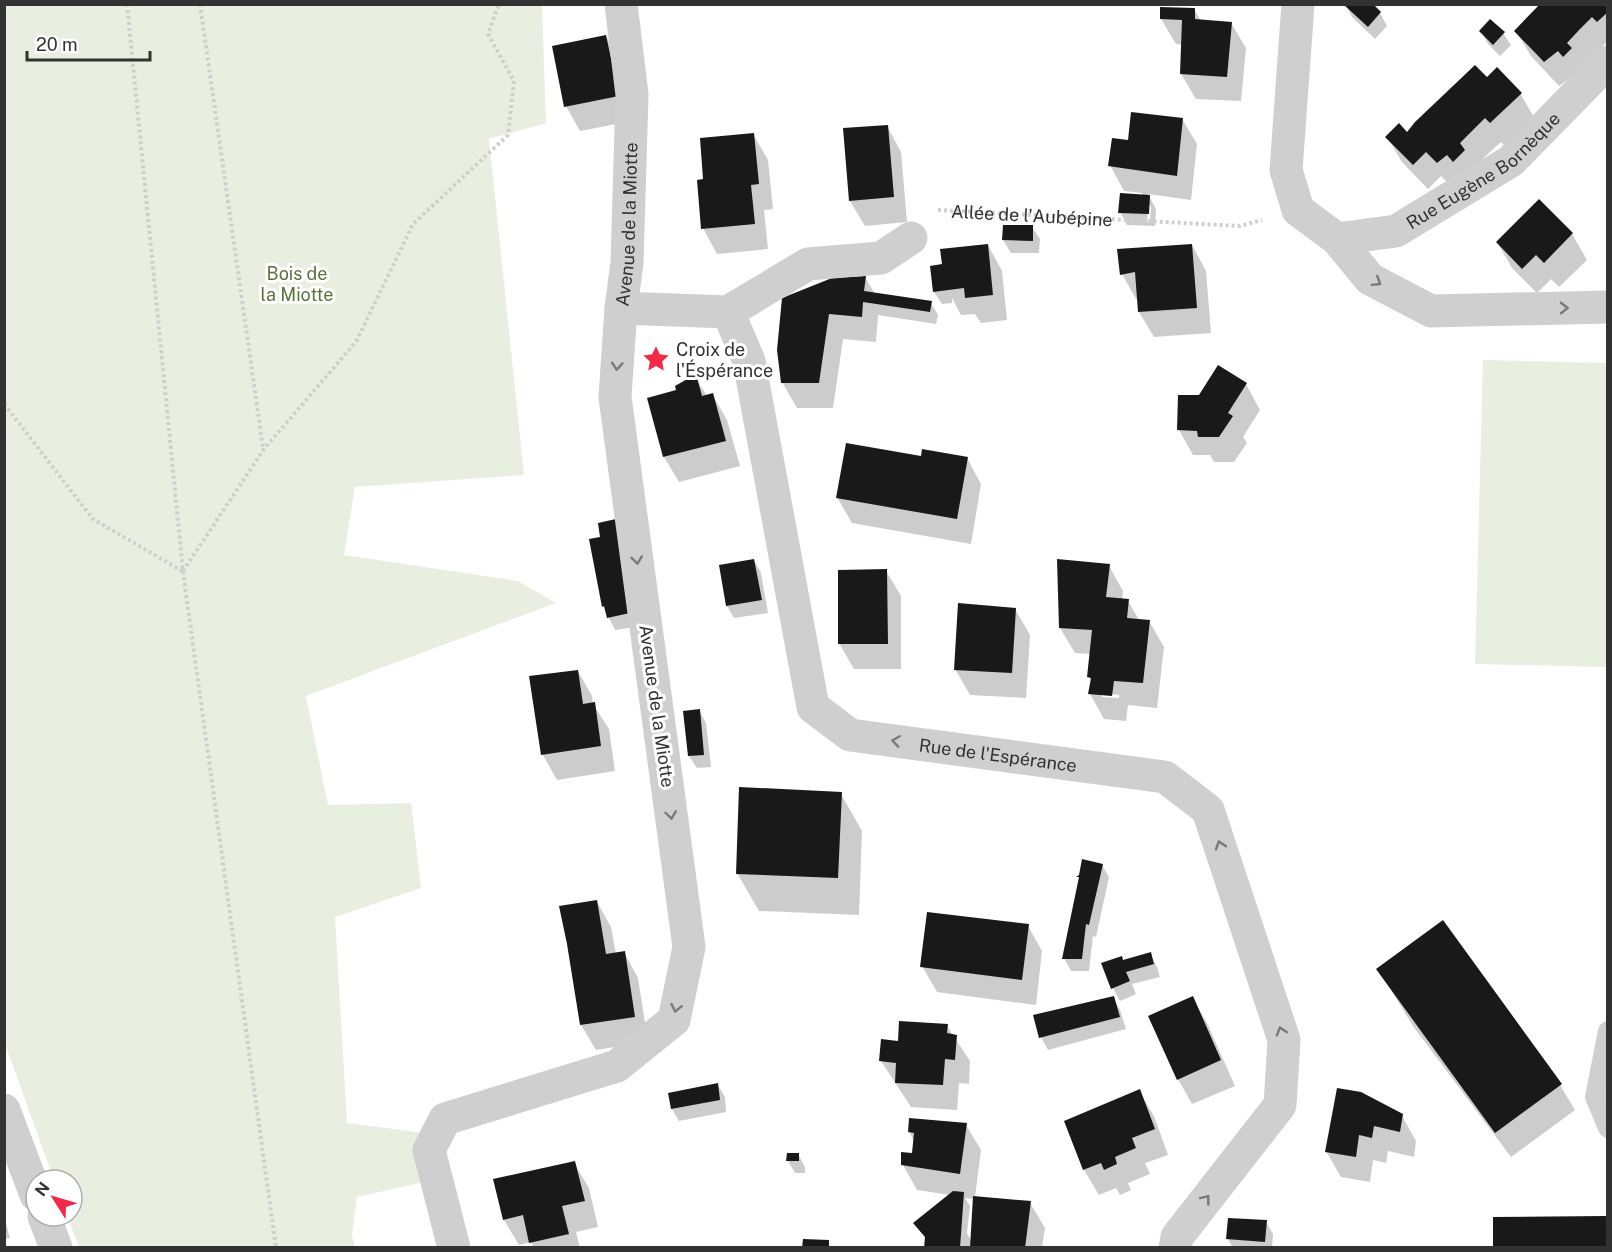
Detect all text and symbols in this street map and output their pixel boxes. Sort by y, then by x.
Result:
scale bar [27,24,150,62]
text: 20 m [36,34,78,55]
street label: Rue Eugène Bornèque [1402,107,1564,233]
street label: Avenue de la Miotte [611,142,641,307]
street label: Allée de l'Aubépine [951,200,1113,230]
park label: Bois de la Miotte [261,263,333,305]
one-way arrow [1371,274,1381,286]
one-way arrow [1560,302,1569,315]
place label: Croix de l'Éspérance [676,339,773,381]
place icon: Croix de l'Éspérance [641,344,671,374]
one-way arrow [611,362,624,371]
one-way arrow [630,555,643,564]
street label: Avenue de la Miotte [635,623,679,789]
street label: Rue de l'Espérance [918,734,1078,776]
one-way arrow [891,736,900,748]
one-way arrow [664,811,677,820]
one-way arrow [1214,840,1227,851]
one-way arrow [670,1002,683,1012]
one-way arrow [1276,1026,1288,1037]
north arrow [24,1168,84,1228]
text: N [31,1179,54,1200]
one-way arrow [1199,1195,1210,1206]

